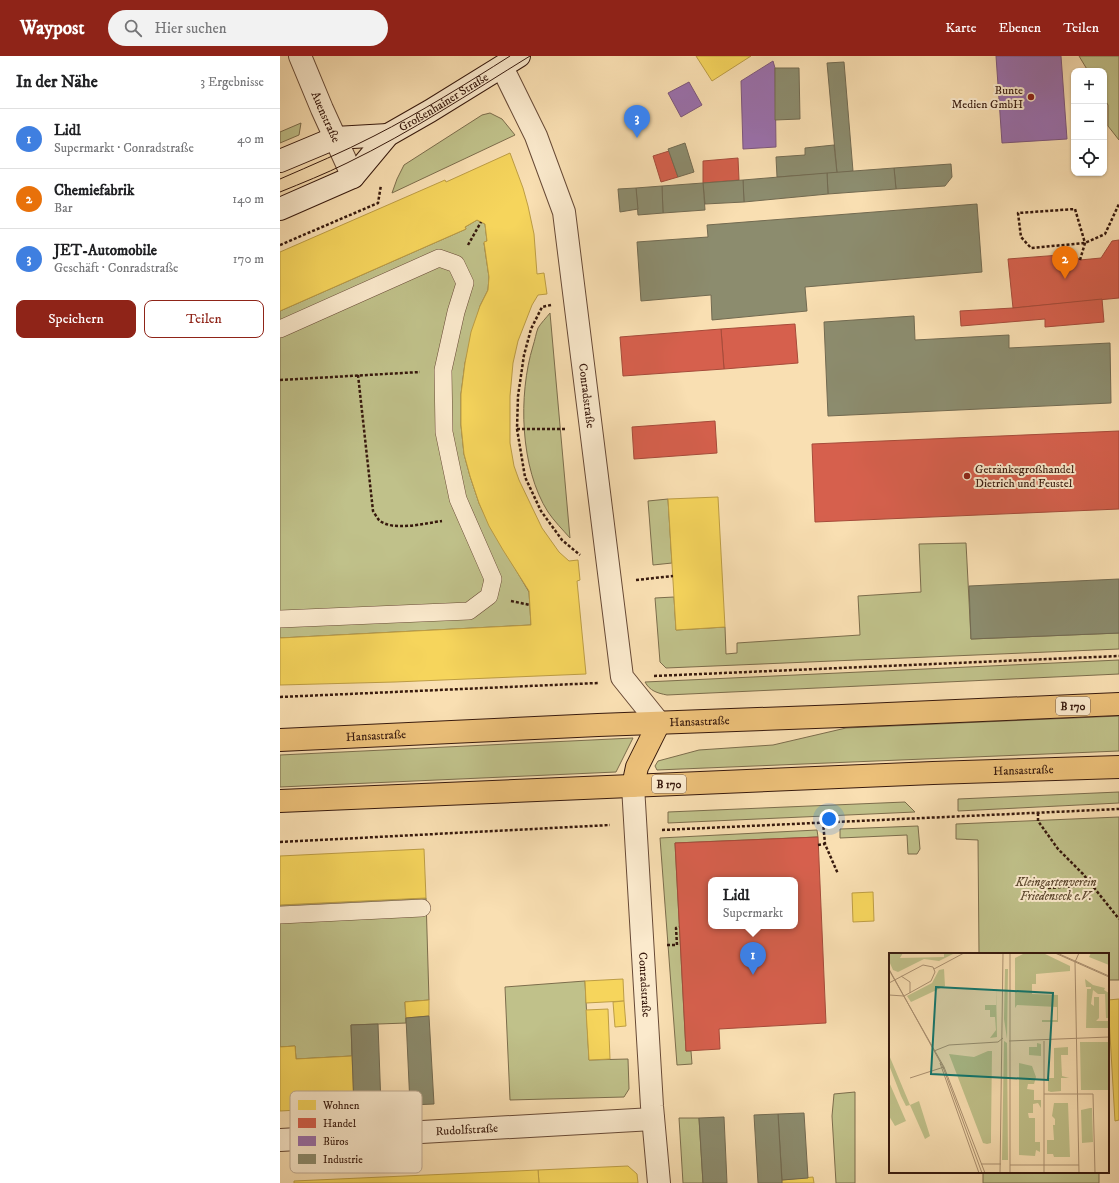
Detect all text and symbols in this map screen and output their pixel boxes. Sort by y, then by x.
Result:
search box [108,10,388,46]
text: Waypost [20,17,84,40]
icon: search [122,17,144,39]
text: Hier suchen [154,19,227,38]
text: Karte [945,19,976,37]
text: Ebenen [998,19,1041,37]
text: Teilen [1063,19,1099,37]
map controls [1071,68,1107,176]
button: + [1071,68,1107,104]
street label: Großenhainer Straße [396,70,491,135]
text: In der Nähe [16,71,98,93]
text: 3 Ergebnisse [200,74,264,90]
place label: Bunte Medien GmbH [951,83,1023,112]
street label: Auenstraße [307,89,343,145]
marker: Bunte Medien GmbH [1026,92,1036,102]
button: − [1071,104,1107,140]
pin: 3 [624,105,650,138]
text: Lidl [54,121,81,140]
text: 1 [27,131,31,147]
text: 40 m [237,131,264,147]
text: Supermarkt · Conradstraße [54,140,194,156]
button: locate [1071,140,1107,176]
text: Chemiefabrik [54,181,134,200]
text: 2 [26,191,32,207]
text: 140 m [232,191,264,207]
text: Bar [54,200,73,216]
text: JET-Automobile [54,241,157,260]
pin: 2 [1052,246,1078,279]
text: 3 [27,251,31,267]
text: 170 m [233,251,264,267]
text: Geschäft · Conradstraße [54,260,178,276]
button: Speichern [16,300,136,338]
button: Teilen [144,300,264,338]
street label: Conradstraße [575,362,598,429]
place label: Getränkegroßhandel Dietrich und Feustel [975,462,1075,491]
marker: Getränkegroßhandel Dietrich und Feustel [962,471,972,481]
road number: B 170 [1056,697,1090,715]
street label: Hansastraße [669,713,730,730]
street label: Hansastraße [345,727,406,745]
street label: Hansastraße [993,762,1054,779]
road number: B 170 [652,775,686,793]
your location [819,809,839,829]
park label: Kleingartenverein Friedenseck e.V. [1015,875,1096,904]
popup [708,877,798,929]
text: Lidl [723,886,749,905]
text: Supermarkt [723,905,783,921]
pin: 1 [740,942,766,975]
street label: Conradstraße [635,952,654,1018]
inset map [889,953,1109,1173]
legend [290,1091,422,1173]
text: Wohnen [322,1099,360,1113]
text: Handel [323,1117,357,1131]
street label: Rudolfstraße [435,1121,498,1139]
text: Büros [323,1135,349,1149]
text: Industrie [323,1153,363,1167]

